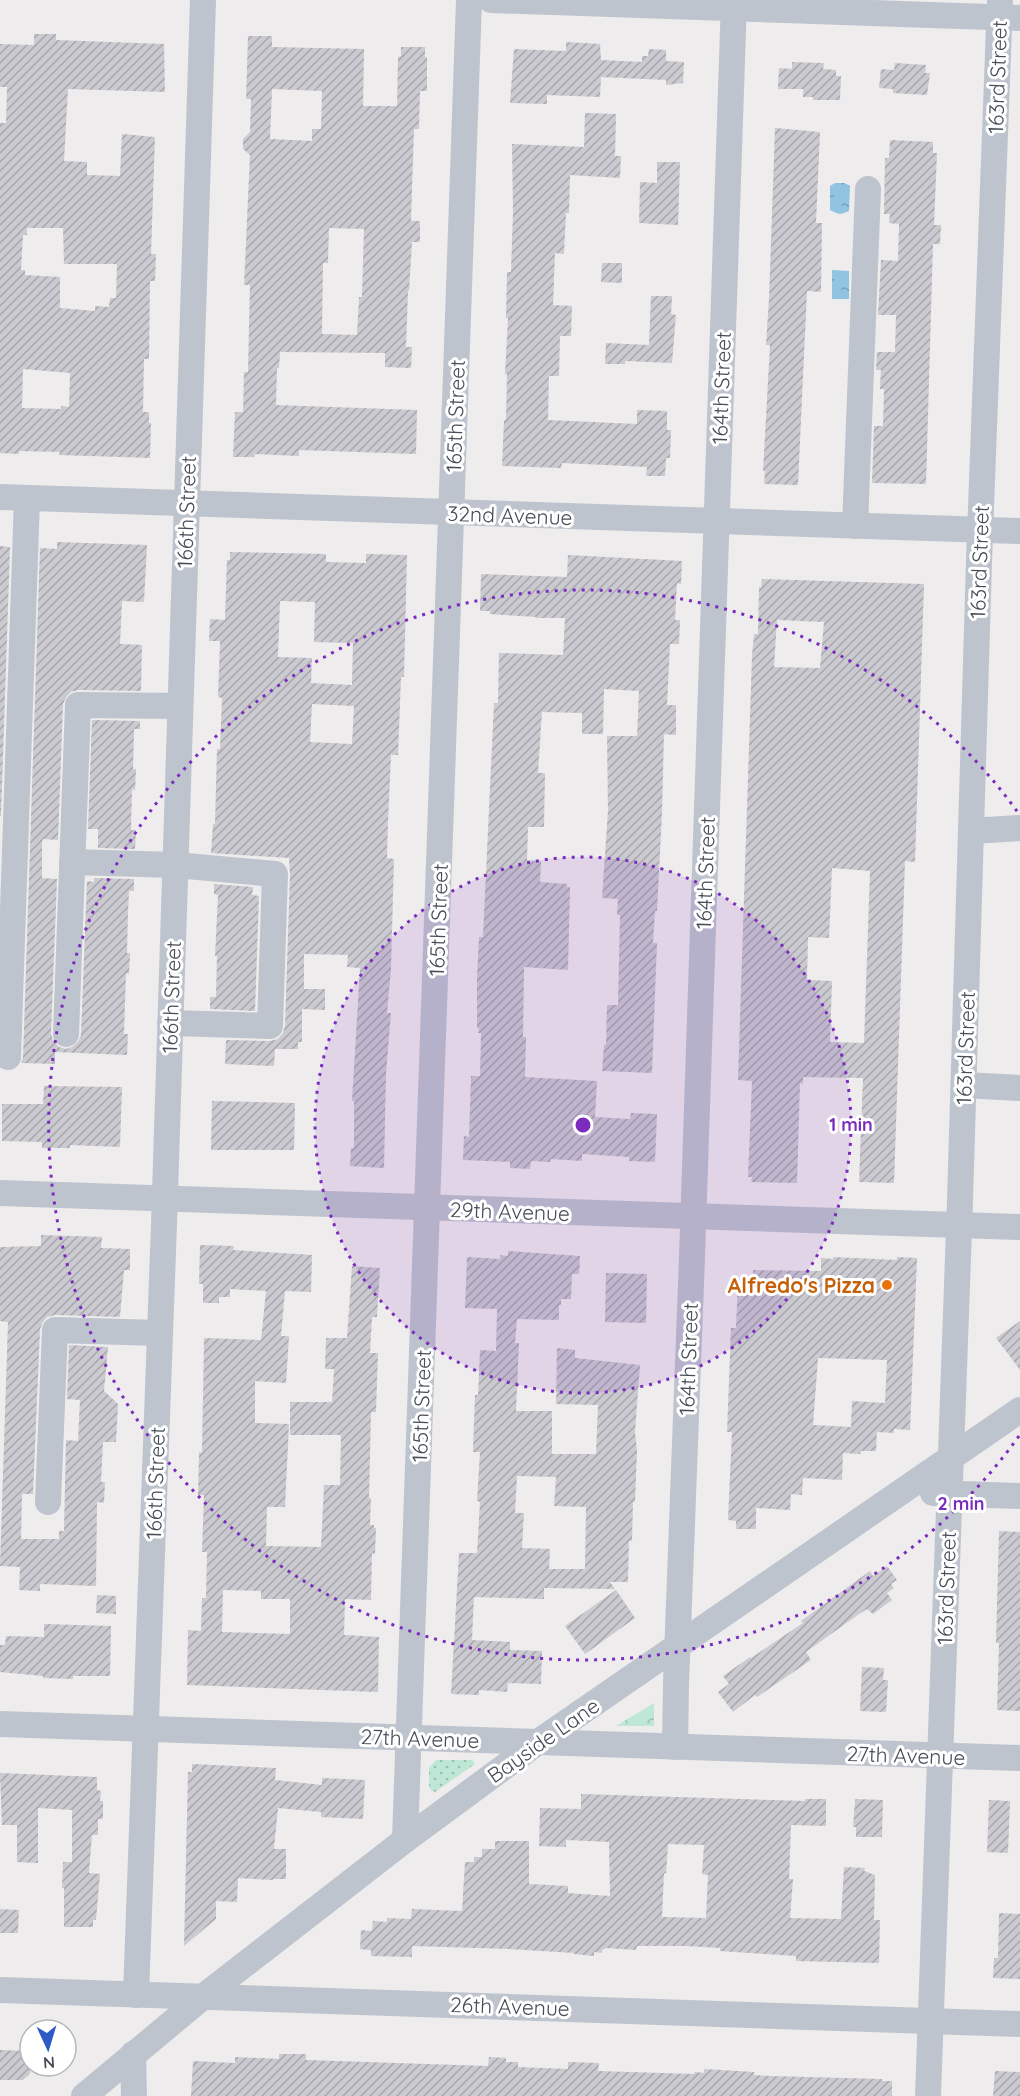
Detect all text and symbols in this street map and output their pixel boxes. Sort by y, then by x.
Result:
street label: 163rd Street [982,20,1012,134]
street label: 164th Street [706,331,736,445]
street label: 165th Street [440,359,470,473]
street label: 166th Street [171,455,201,569]
street label: 32nd Avenue [447,500,573,530]
street label: 163rd Street [964,505,994,619]
street label: 164th Street [690,816,720,930]
street label: 165th Street [423,863,453,977]
street label: 166th Street [156,940,186,1054]
street label: 163rd Street [950,991,980,1105]
text: 1 min [829,1113,873,1136]
centre of rings [573,1115,593,1135]
street label: 29th Avenue [450,1196,570,1226]
place label: Alfredo's Pizza [728,1272,875,1298]
marker: Alfredo's Pizza [880,1278,894,1292]
street label: 164th Street [673,1302,703,1416]
street label: 165th Street [406,1349,436,1463]
street label: 166th Street [140,1426,170,1540]
text: 2 min [938,1492,984,1515]
street label: 163rd Street [931,1531,961,1645]
street label: Bayside Lane [482,1692,604,1788]
street label: 27th Avenue [360,1723,480,1753]
street label: 27th Avenue [846,1740,966,1770]
street label: 26th Avenue [450,1991,570,2021]
north arrow [18,2018,78,2078]
text: N [42,2053,56,2073]

